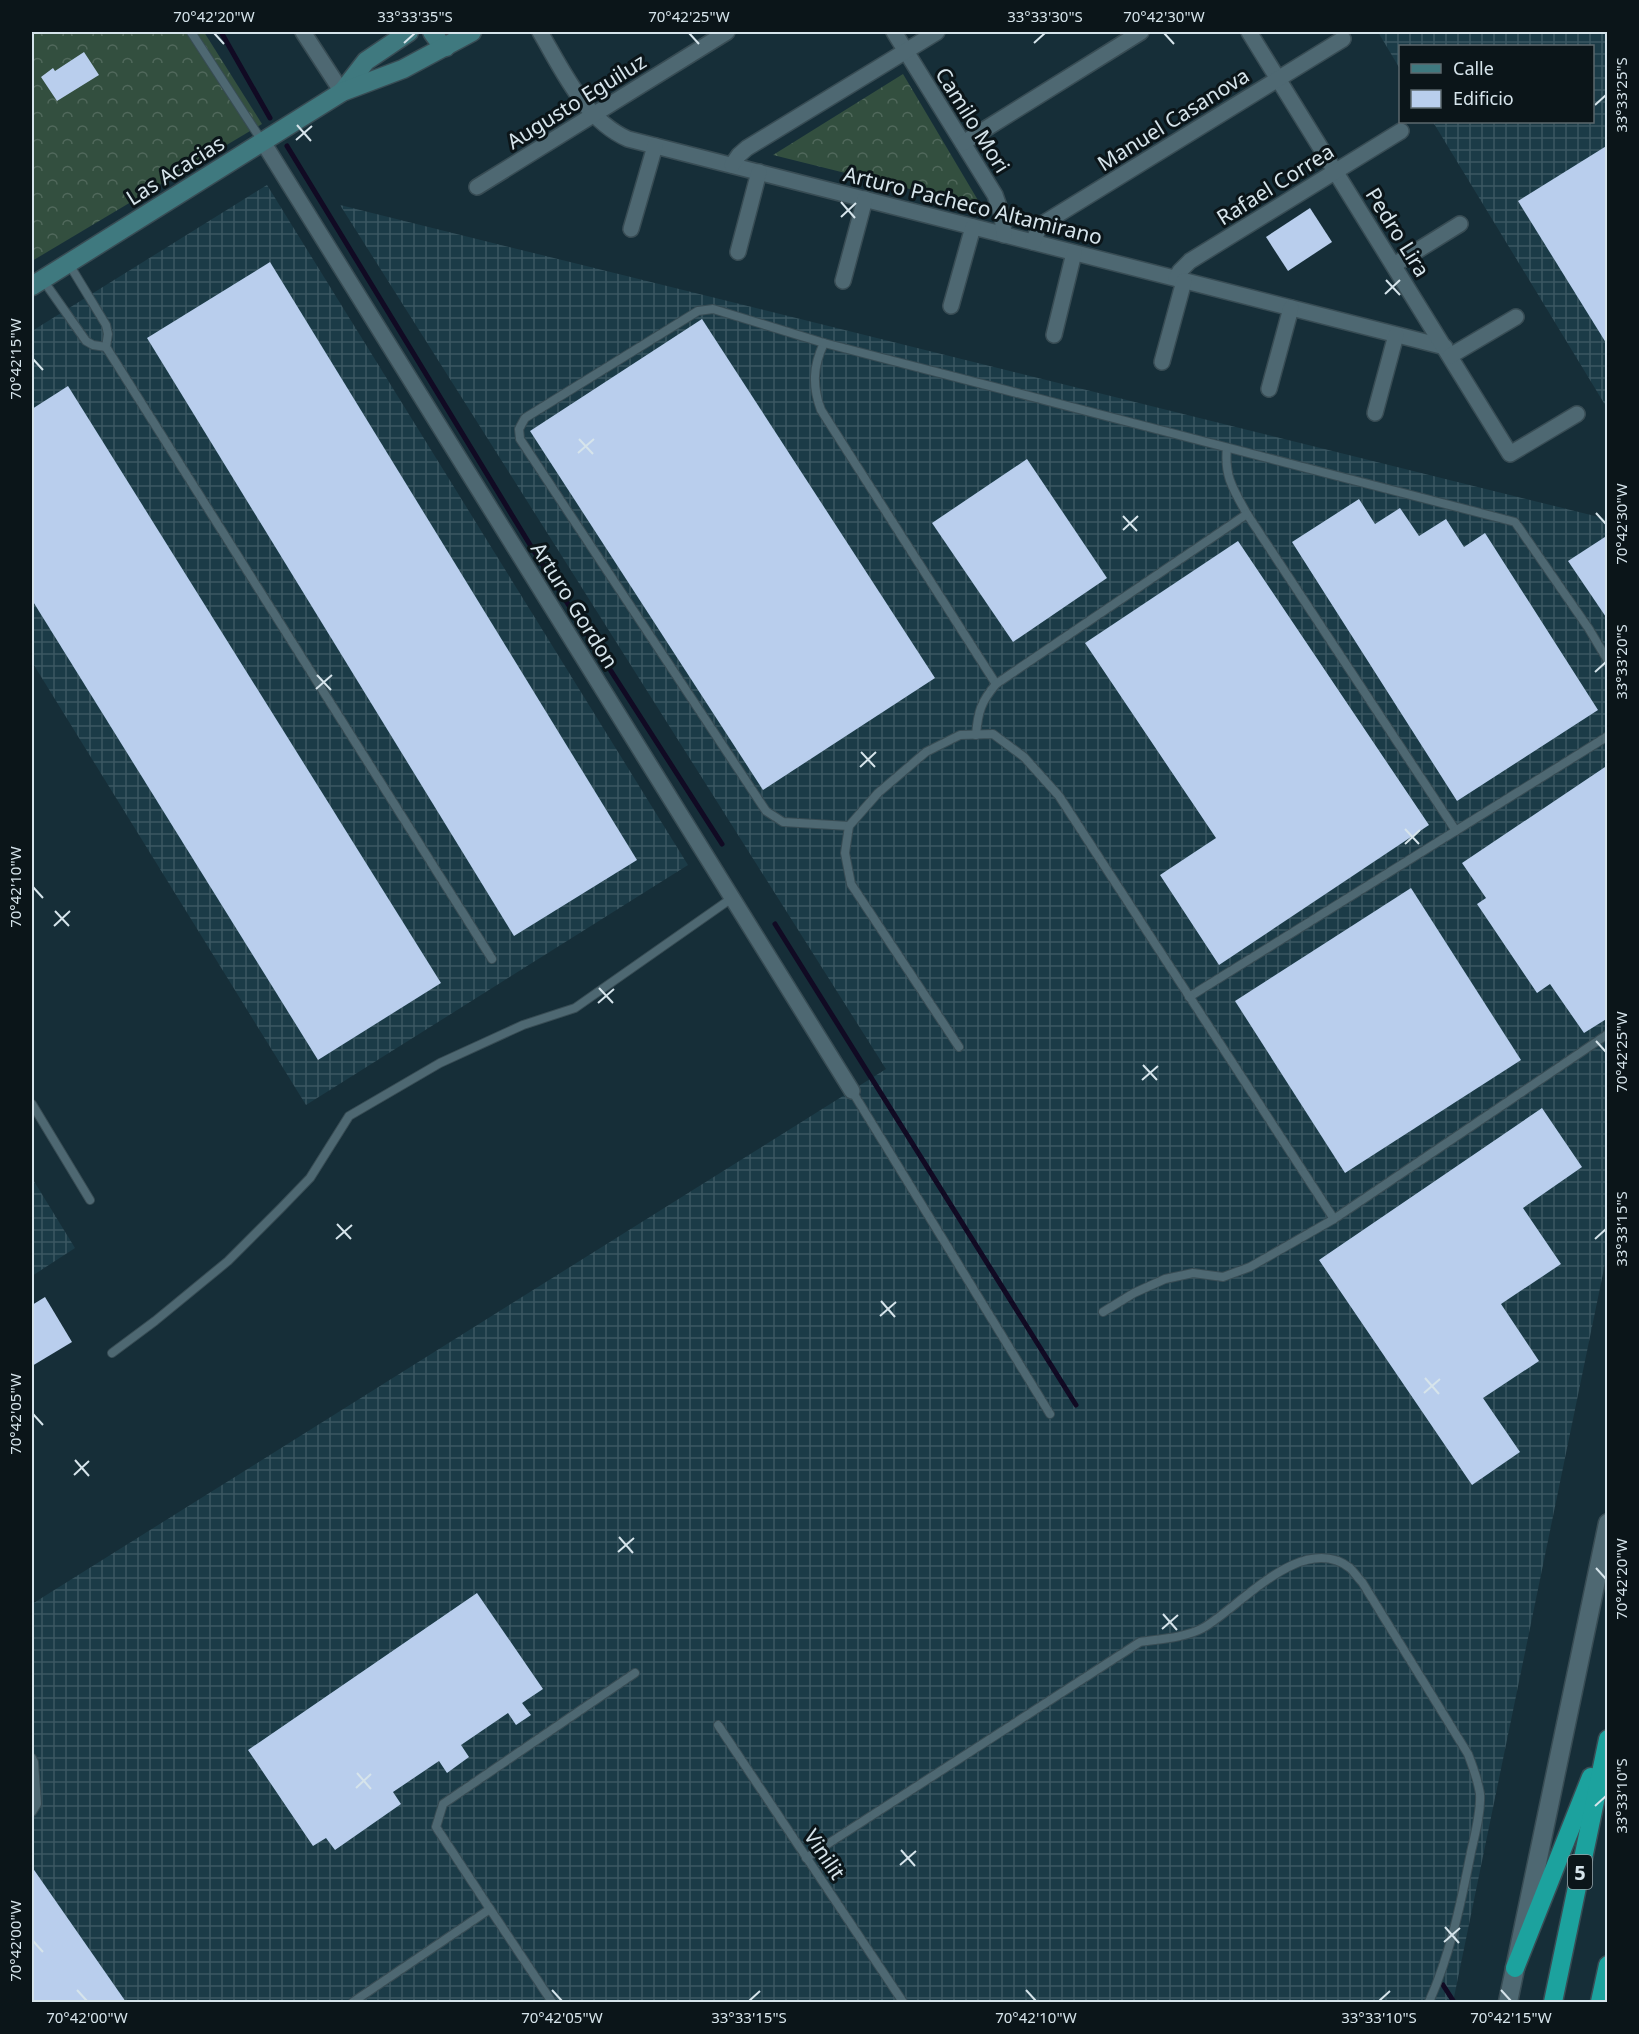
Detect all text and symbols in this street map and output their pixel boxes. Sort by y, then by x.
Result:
text: 70°42'20"W [173,6,255,26]
text: 33°33'35"S [377,6,453,26]
text: 70°42'25"W [648,6,730,26]
text: 33°33'30"S [1007,6,1083,26]
text: 70°42'30"W [1123,6,1205,26]
legend [1399,45,1594,123]
street label: Augusto Eguiluz [501,47,651,155]
text: Calle [1453,56,1494,80]
text: 33°33'25"S [1611,57,1631,133]
street label: Manuel Casanova [1092,61,1254,177]
street label: Camilo Mori [929,62,1017,178]
text: Edificio [1453,86,1514,110]
street label: Las Acacias [121,129,229,211]
street label: Rafael Correa [1211,137,1339,231]
street label: Arturo Pacheco Altamirano [841,159,1105,251]
street label: Pedro Lira [1360,182,1436,282]
text: 70°42'15"W [5,318,25,400]
text: 70°42'30"W [1611,483,1631,565]
street label: Arturo Gordon [525,537,625,673]
text: 33°33'20"S [1611,624,1631,700]
text: 70°42'10"W [5,846,25,928]
text: 70°42'25"W [1611,1011,1631,1093]
text: 33°33'15"S [1611,1191,1631,1267]
text: 70°42'05"W [5,1373,25,1455]
text: 70°42'20"W [1611,1538,1631,1620]
text: 33°33'10"S [1611,1758,1631,1834]
street label: Vinilit [798,1823,852,1885]
road number: 5 [1568,1855,1592,1889]
text: 70°42'00"W [5,1900,25,1982]
text: 70°42'00"W [46,2007,128,2027]
text: 70°42'05"W [521,2007,603,2027]
text: 33°33'15"S [711,2007,787,2027]
text: 70°42'10"W [995,2007,1077,2027]
text: 33°33'10"S [1341,2007,1417,2027]
text: 70°42'15"W [1470,2007,1552,2027]

